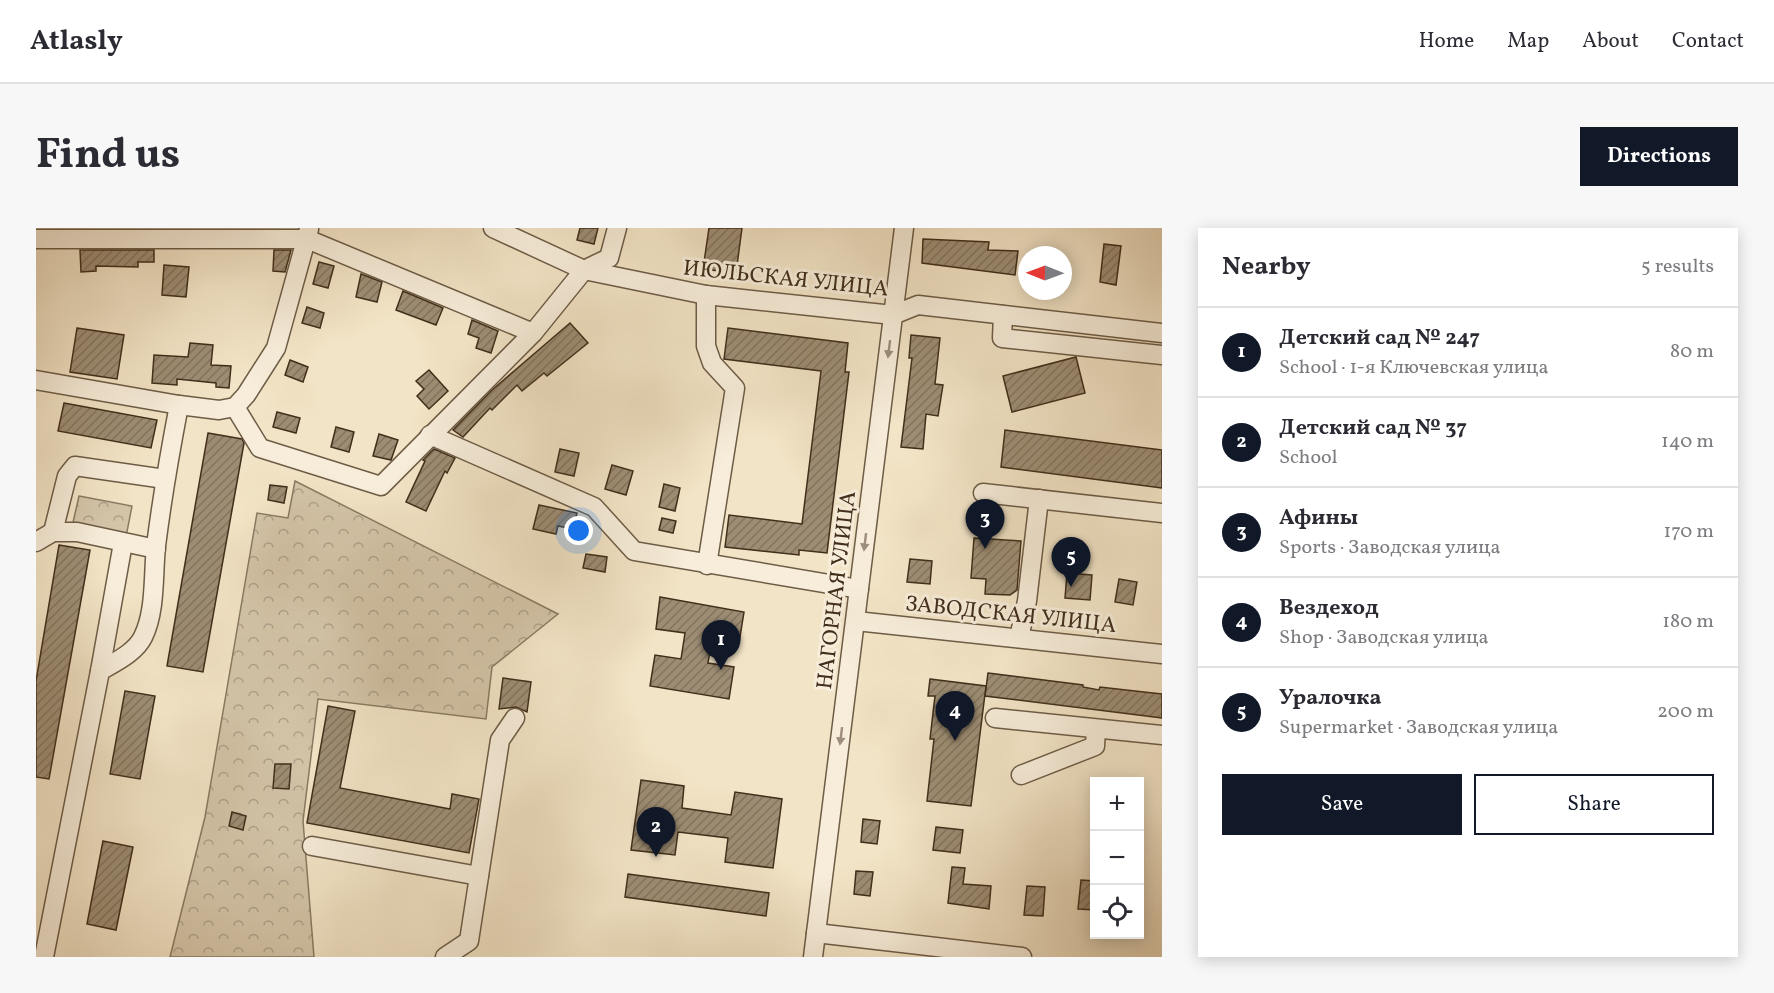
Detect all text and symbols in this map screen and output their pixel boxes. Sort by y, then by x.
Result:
text: Atlasly [30,22,123,61]
text: Home [1419,27,1474,56]
text: Map [1507,27,1549,56]
text: About [1582,27,1639,56]
text: Contact [1672,27,1744,56]
text: Find us [36,127,180,186]
button: Directions [1580,127,1738,186]
north arrow [1018,246,1072,300]
text: Nearby [1222,249,1311,285]
street label: ИЮЛЬСКАЯ УЛИЦА [682,253,890,306]
text: 5 results [1641,253,1714,281]
text: Детский сад № 247 [1279,323,1480,354]
text: 1 [1237,338,1246,366]
text: 80 m [1670,338,1714,366]
one-way arrow [884,339,894,358]
text: School · 1-я Ключевская улица [1279,354,1548,382]
text: Детский сад № 37 [1279,413,1467,444]
text: 2 [1236,428,1247,456]
text: 140 m [1661,428,1714,456]
text: School [1279,444,1337,472]
street label: НАГОРНАЯ УЛИЦА [810,489,865,691]
pin: 3 [966,500,1004,549]
text: Афины [1279,503,1358,534]
your location [564,516,593,545]
text: 3 [1236,518,1247,546]
text: 170 m [1664,518,1714,546]
one-way arrow [860,533,870,552]
text: Sports · Заводская улица [1279,534,1501,562]
pin: 5 [1052,538,1090,587]
street label: ЗАВОДСКАЯ УЛИЦА [904,589,1118,642]
text: Вездеход [1279,593,1379,624]
text: 4 [1235,608,1248,636]
text: 180 m [1662,608,1714,636]
pin: 1 [702,620,740,670]
text: Shop · Заводская улица [1279,624,1489,652]
text: Уралочка [1279,683,1382,714]
pin: 4 [936,692,974,741]
text: 5 [1237,698,1246,726]
text: 200 m [1657,698,1714,726]
text: Supermarket · Заводская улица [1279,714,1558,742]
one-way arrow [836,726,846,745]
button: Save [1222,774,1462,835]
button: Share [1474,774,1714,835]
map controls [1090,777,1144,939]
button: + [1090,777,1144,831]
pin: 2 [636,808,676,857]
button: − [1090,831,1144,885]
button: locate [1090,885,1144,939]

